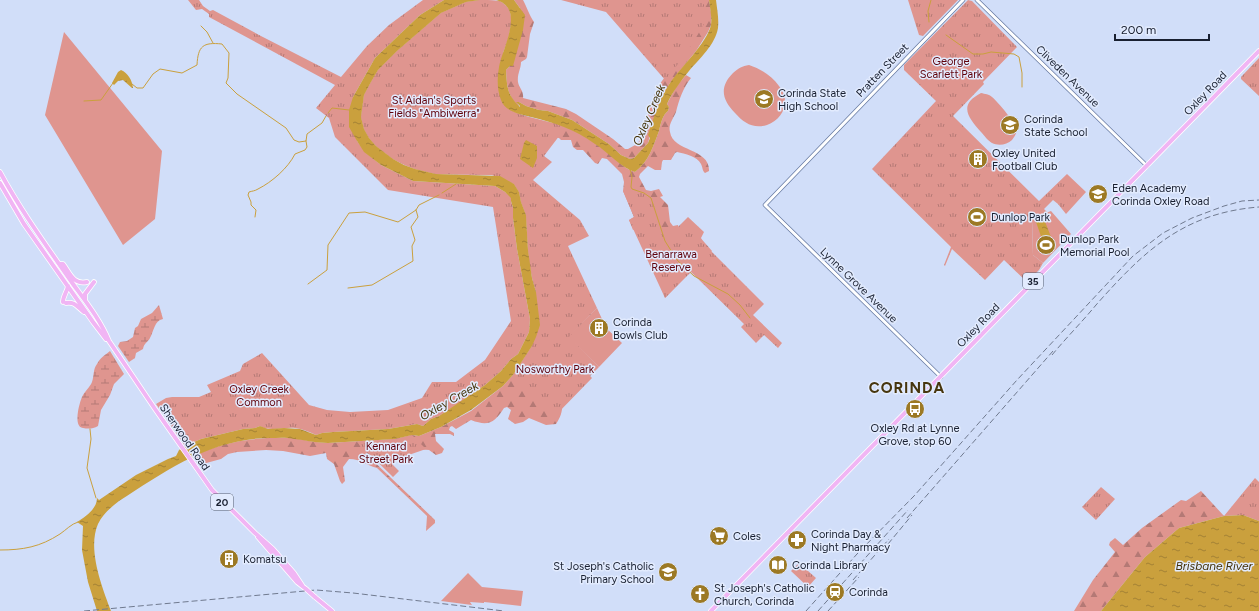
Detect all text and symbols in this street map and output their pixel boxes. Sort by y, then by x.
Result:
scale bar [1115,16,1209,42]
text: 200 m [1121,23,1156,37]
street label: Pratten Street [854,41,911,100]
street label: Cliveden Avenue [1033,43,1102,110]
park label: George Scarlett Park [920,55,983,81]
street label: Oxley Road [1181,69,1229,118]
water label: Oxley Creek [630,81,669,148]
place label: Corinda State High School [778,87,846,113]
school or university icon: Corinda State High School [753,88,775,110]
park label: St Aidan's Sports Fields "Ambiwerra" [388,94,480,120]
place label: Corinda State School [1024,113,1087,139]
school or university icon: Corinda State School [999,114,1021,136]
place label: Oxley United Football Club [992,147,1057,173]
building icon: Oxley United Football Club [967,148,989,170]
place label: Eden Academy Corinda Oxley Road [1112,182,1209,208]
school or university icon: Eden Academy Corinda Oxley Road [1087,183,1109,205]
sports icon: Dunlop Park [966,206,988,228]
place label: Dunlop Park [991,211,1050,224]
place label: Dunlop Park Memorial Pool [1060,233,1130,259]
sports icon: Dunlop Park Memorial Pool [1035,234,1057,256]
street label: Lynne Grove Avenue [817,245,900,326]
park label: Benarrawa Reserve [645,248,697,274]
road number: 35 [1023,273,1043,289]
street label: Oxley Road [954,301,1002,350]
place label: Corinda Bowls Club [613,316,668,342]
building icon: Corinda Bowls Club [588,317,610,339]
park label: Nosworthy Park [516,363,595,376]
water label: Oxley Creek [417,378,482,423]
district label: CORINDA [869,379,945,397]
park label: Oxley Creek Common [229,383,289,409]
bus stop icon: Oxley Rd at Lynne Grove, stop 60 [904,398,926,420]
street label: Sherwood Road [157,401,212,473]
place label: Oxley Rd at Lynne Grove, stop 60 [871,422,959,448]
park label: Kennard Street Park [359,440,414,466]
road number: 20 [211,494,233,510]
supermarket icon: Coles [708,525,730,547]
place label: Corinda Day & Night Pharmacy [811,528,890,554]
pharmacy icon: Corinda Day & Night Pharmacy [786,529,808,551]
place label: Coles [733,530,761,543]
building icon: Komatsu [218,548,240,570]
place label: Komatsu [243,553,286,566]
library icon: Corinda Library [767,554,789,576]
place label: Corinda Library [792,559,867,572]
water label: Brisbane River [1175,559,1254,573]
place label: St Joseph's Catholic Primary School [553,560,654,586]
school or university icon: St Joseph's Catholic Primary School [657,561,679,583]
station icon: Corinda [824,581,846,603]
place label: St Joseph's Catholic Church, Corinda [714,582,815,608]
church icon: St Joseph's Catholic Church, Corinda [689,583,711,605]
place label: Corinda [849,586,888,599]

